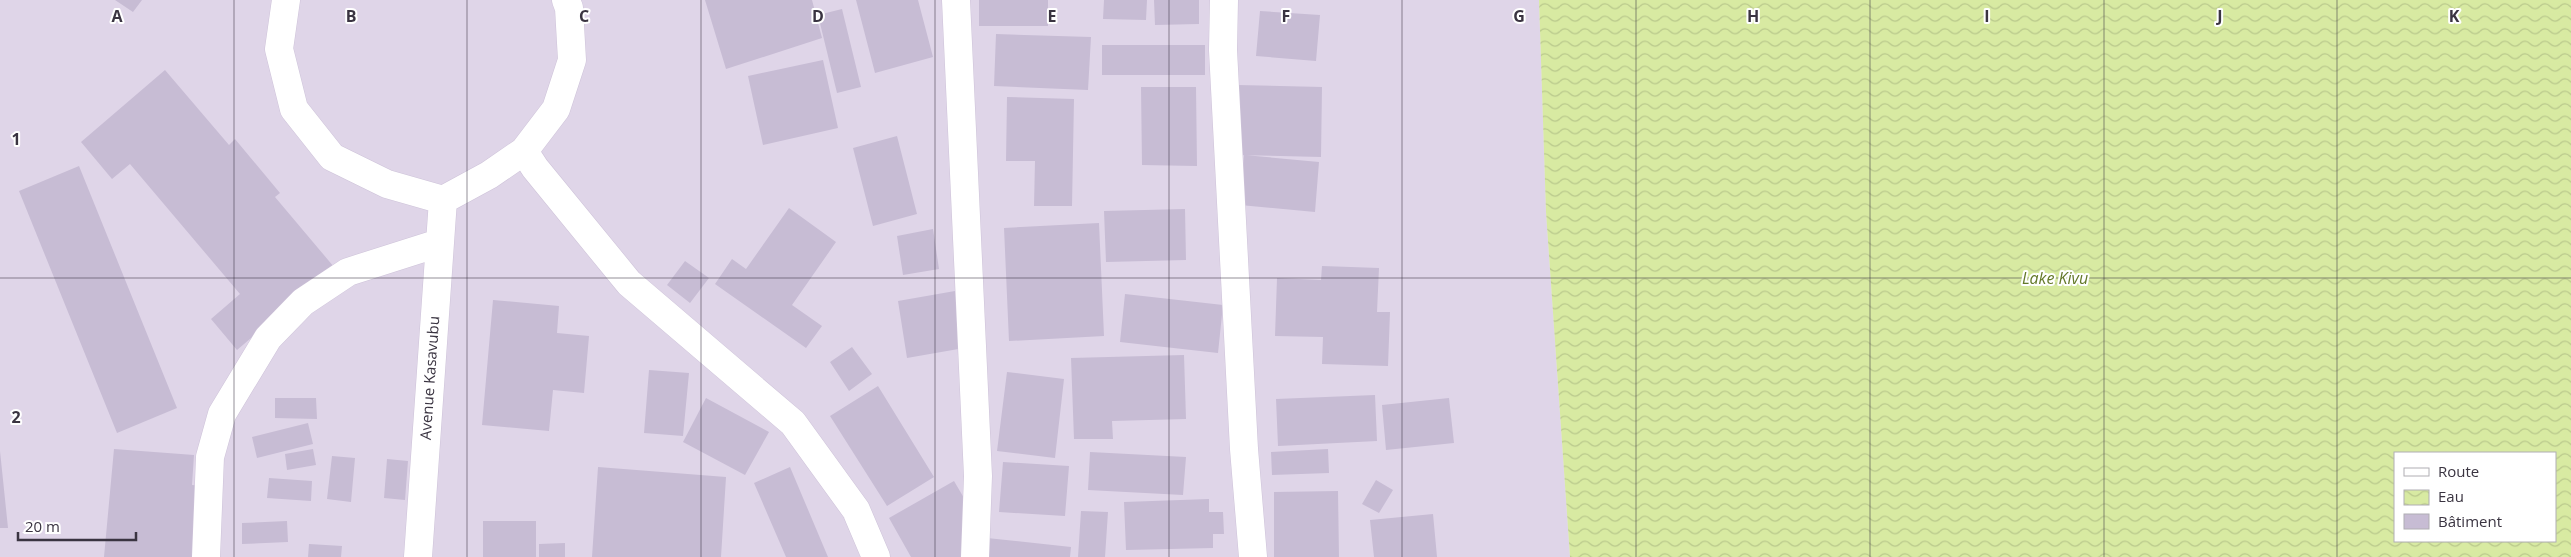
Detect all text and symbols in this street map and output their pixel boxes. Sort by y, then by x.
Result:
text: A [111,5,123,27]
text: B [346,5,356,27]
text: C [579,5,589,27]
text: D [812,5,824,27]
text: E [1048,5,1057,27]
text: F [1282,5,1290,27]
text: G [1513,5,1525,27]
text: H [1747,5,1759,27]
text: I [1984,5,1990,27]
text: J [2215,5,2223,27]
text: K [2449,5,2460,27]
text: 1 [11,128,21,150]
water label: Lake Kivu [2022,267,2088,289]
street label: Avenue Kasavubu [415,315,443,441]
text: 2 [11,406,21,428]
legend [2394,452,2556,542]
text: Route [2438,461,2479,481]
text: Eau [2438,486,2464,506]
scale bar [18,510,135,542]
text: Bâtiment [2438,511,2502,531]
text: 20 m [25,516,60,536]

